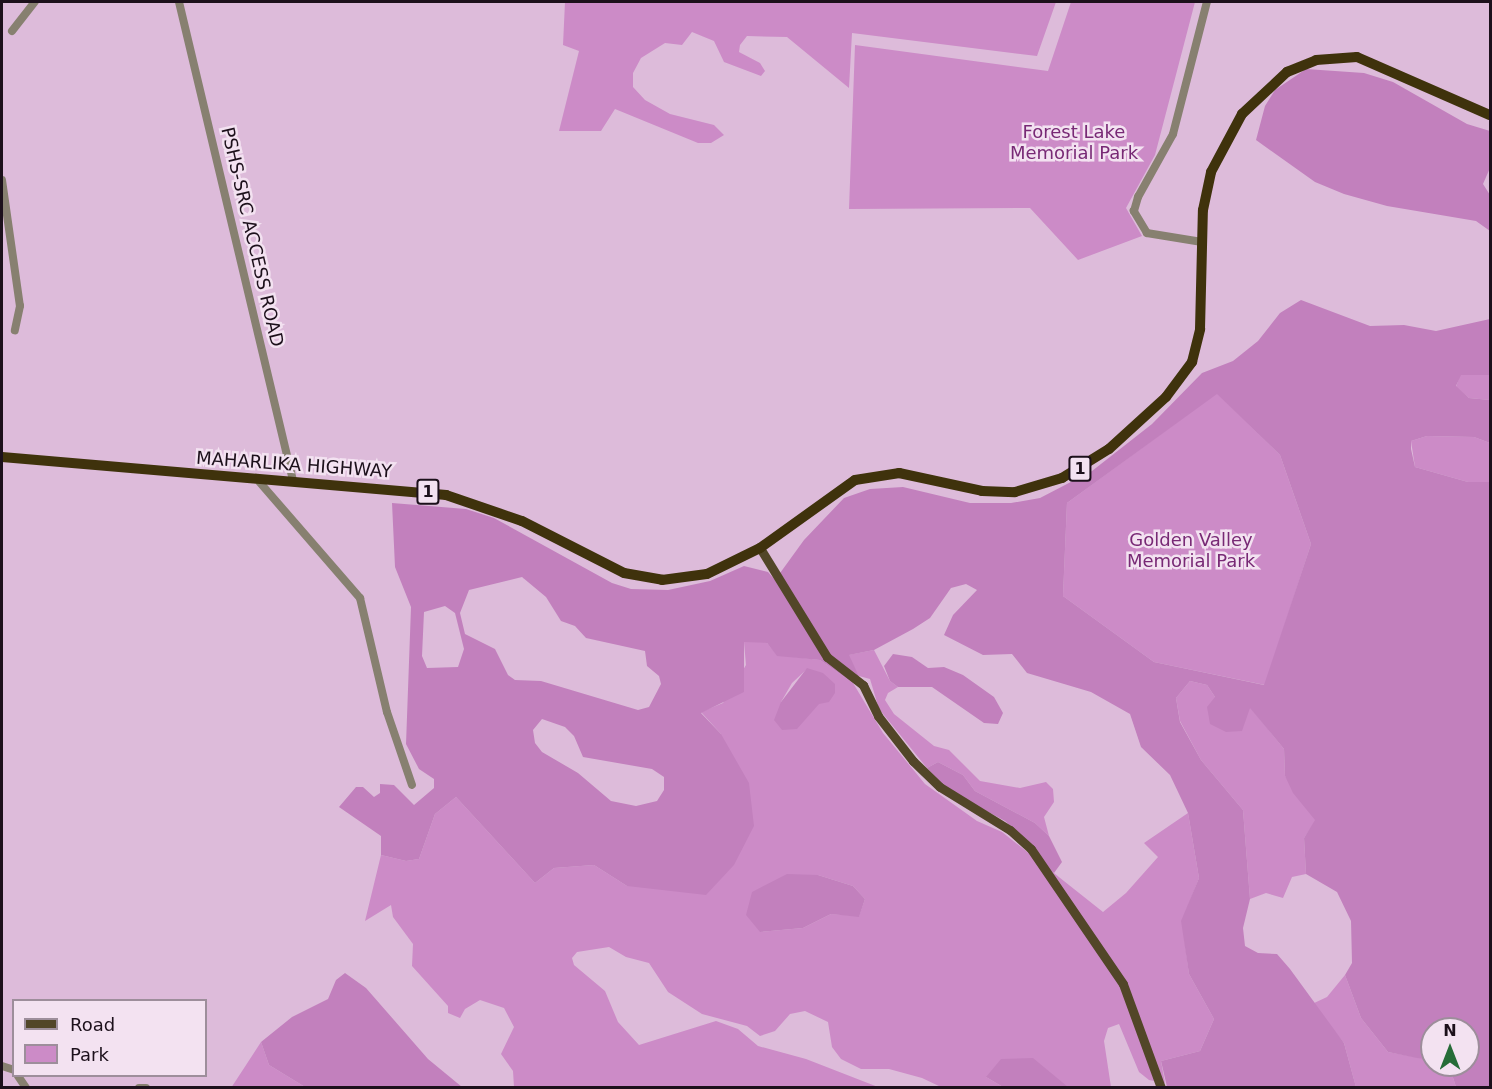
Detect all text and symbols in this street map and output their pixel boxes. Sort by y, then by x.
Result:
park label: Forest Lake Memorial Park [1010,122,1138,164]
street label: PSHS-SRC ACCESS ROAD [216,125,288,349]
street label: MAHARLIKA HIGHWAY [195,447,393,483]
road number: 1 [1068,456,1092,482]
road number: 1 [416,479,440,505]
park label: Golden Valley Memorial Park [1127,530,1255,572]
legend [12,999,207,1077]
text: Road [70,1014,115,1035]
north arrow [1420,1017,1480,1077]
text: N [1443,1021,1457,1040]
text: Park [70,1044,109,1065]

